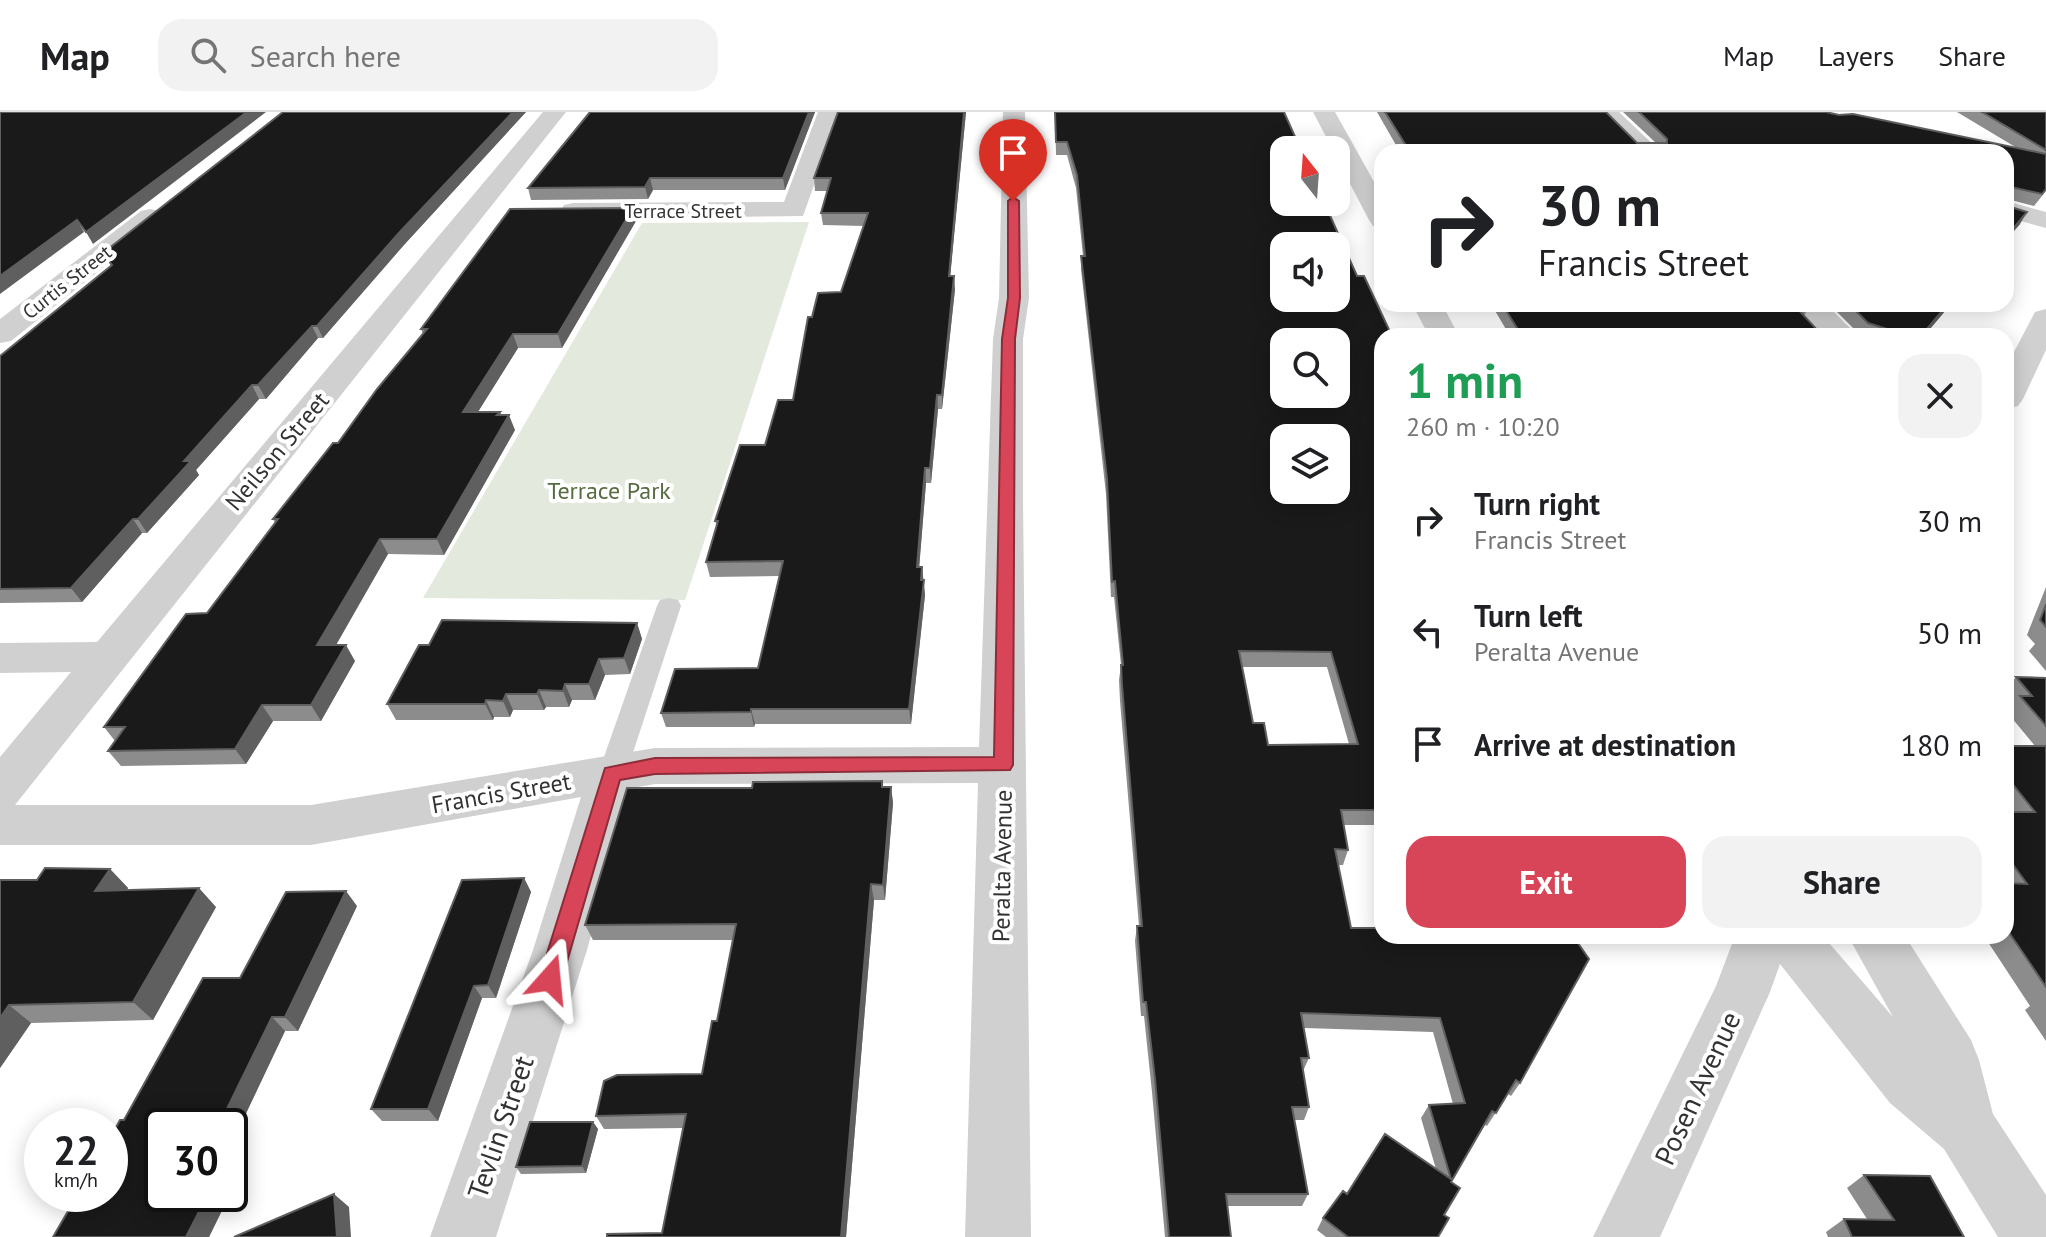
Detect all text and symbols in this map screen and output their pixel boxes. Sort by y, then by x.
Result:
search box [158,19,718,91]
text: Map [40,31,110,80]
icon: search [186,33,230,77]
text: Search here [250,36,401,75]
text: Map [1723,37,1774,74]
text: Layers [1818,37,1894,74]
text: Share [1938,37,2006,74]
pin [979,119,1047,201]
icon: arrive [991,131,1035,175]
north arrow [1270,136,1350,216]
map controls [1270,136,1350,504]
text: 30 m [1538,169,1661,241]
icon: right [1406,176,1510,280]
street label: Terrace Street [624,198,742,224]
button: sound [1270,232,1350,312]
street label: Curtis Street [17,239,117,325]
text: Francis Street [1538,239,1749,286]
button: search [1270,328,1350,408]
text: 1 min [1406,349,1523,411]
button: close [1898,354,1982,438]
street label: Neilson Street [218,385,336,517]
text: 260 m · 10:20 [1406,410,1560,443]
button: layers [1270,424,1350,504]
park label: Terrace Park [547,475,671,506]
text: Turn right [1474,484,1600,523]
icon: right [1406,498,1450,542]
text: 30 m [1917,501,1982,540]
text: Francis Street [1474,523,1626,556]
text: Turn left [1474,596,1582,635]
icon: left [1406,610,1450,654]
text: 50 m [1917,613,1982,652]
text: Peralta Avenue [1474,635,1639,668]
icon: arrive [1406,722,1450,766]
text: Arrive at destination [1474,725,1736,764]
text: 180 m [1901,725,1982,764]
street label: Francis Street [429,766,573,820]
street label: Peralta Avenue [985,790,1019,942]
button: Exit [1406,836,1686,928]
button: Share [1702,836,1982,928]
position arrow [508,937,592,1021]
street label: Posen Avenue [1645,1005,1749,1171]
street label: Tevlin Street [458,1050,542,1203]
speed limit sign: 30 [144,1108,248,1212]
text: 22 [53,1124,99,1176]
text: km/h [54,1167,98,1193]

